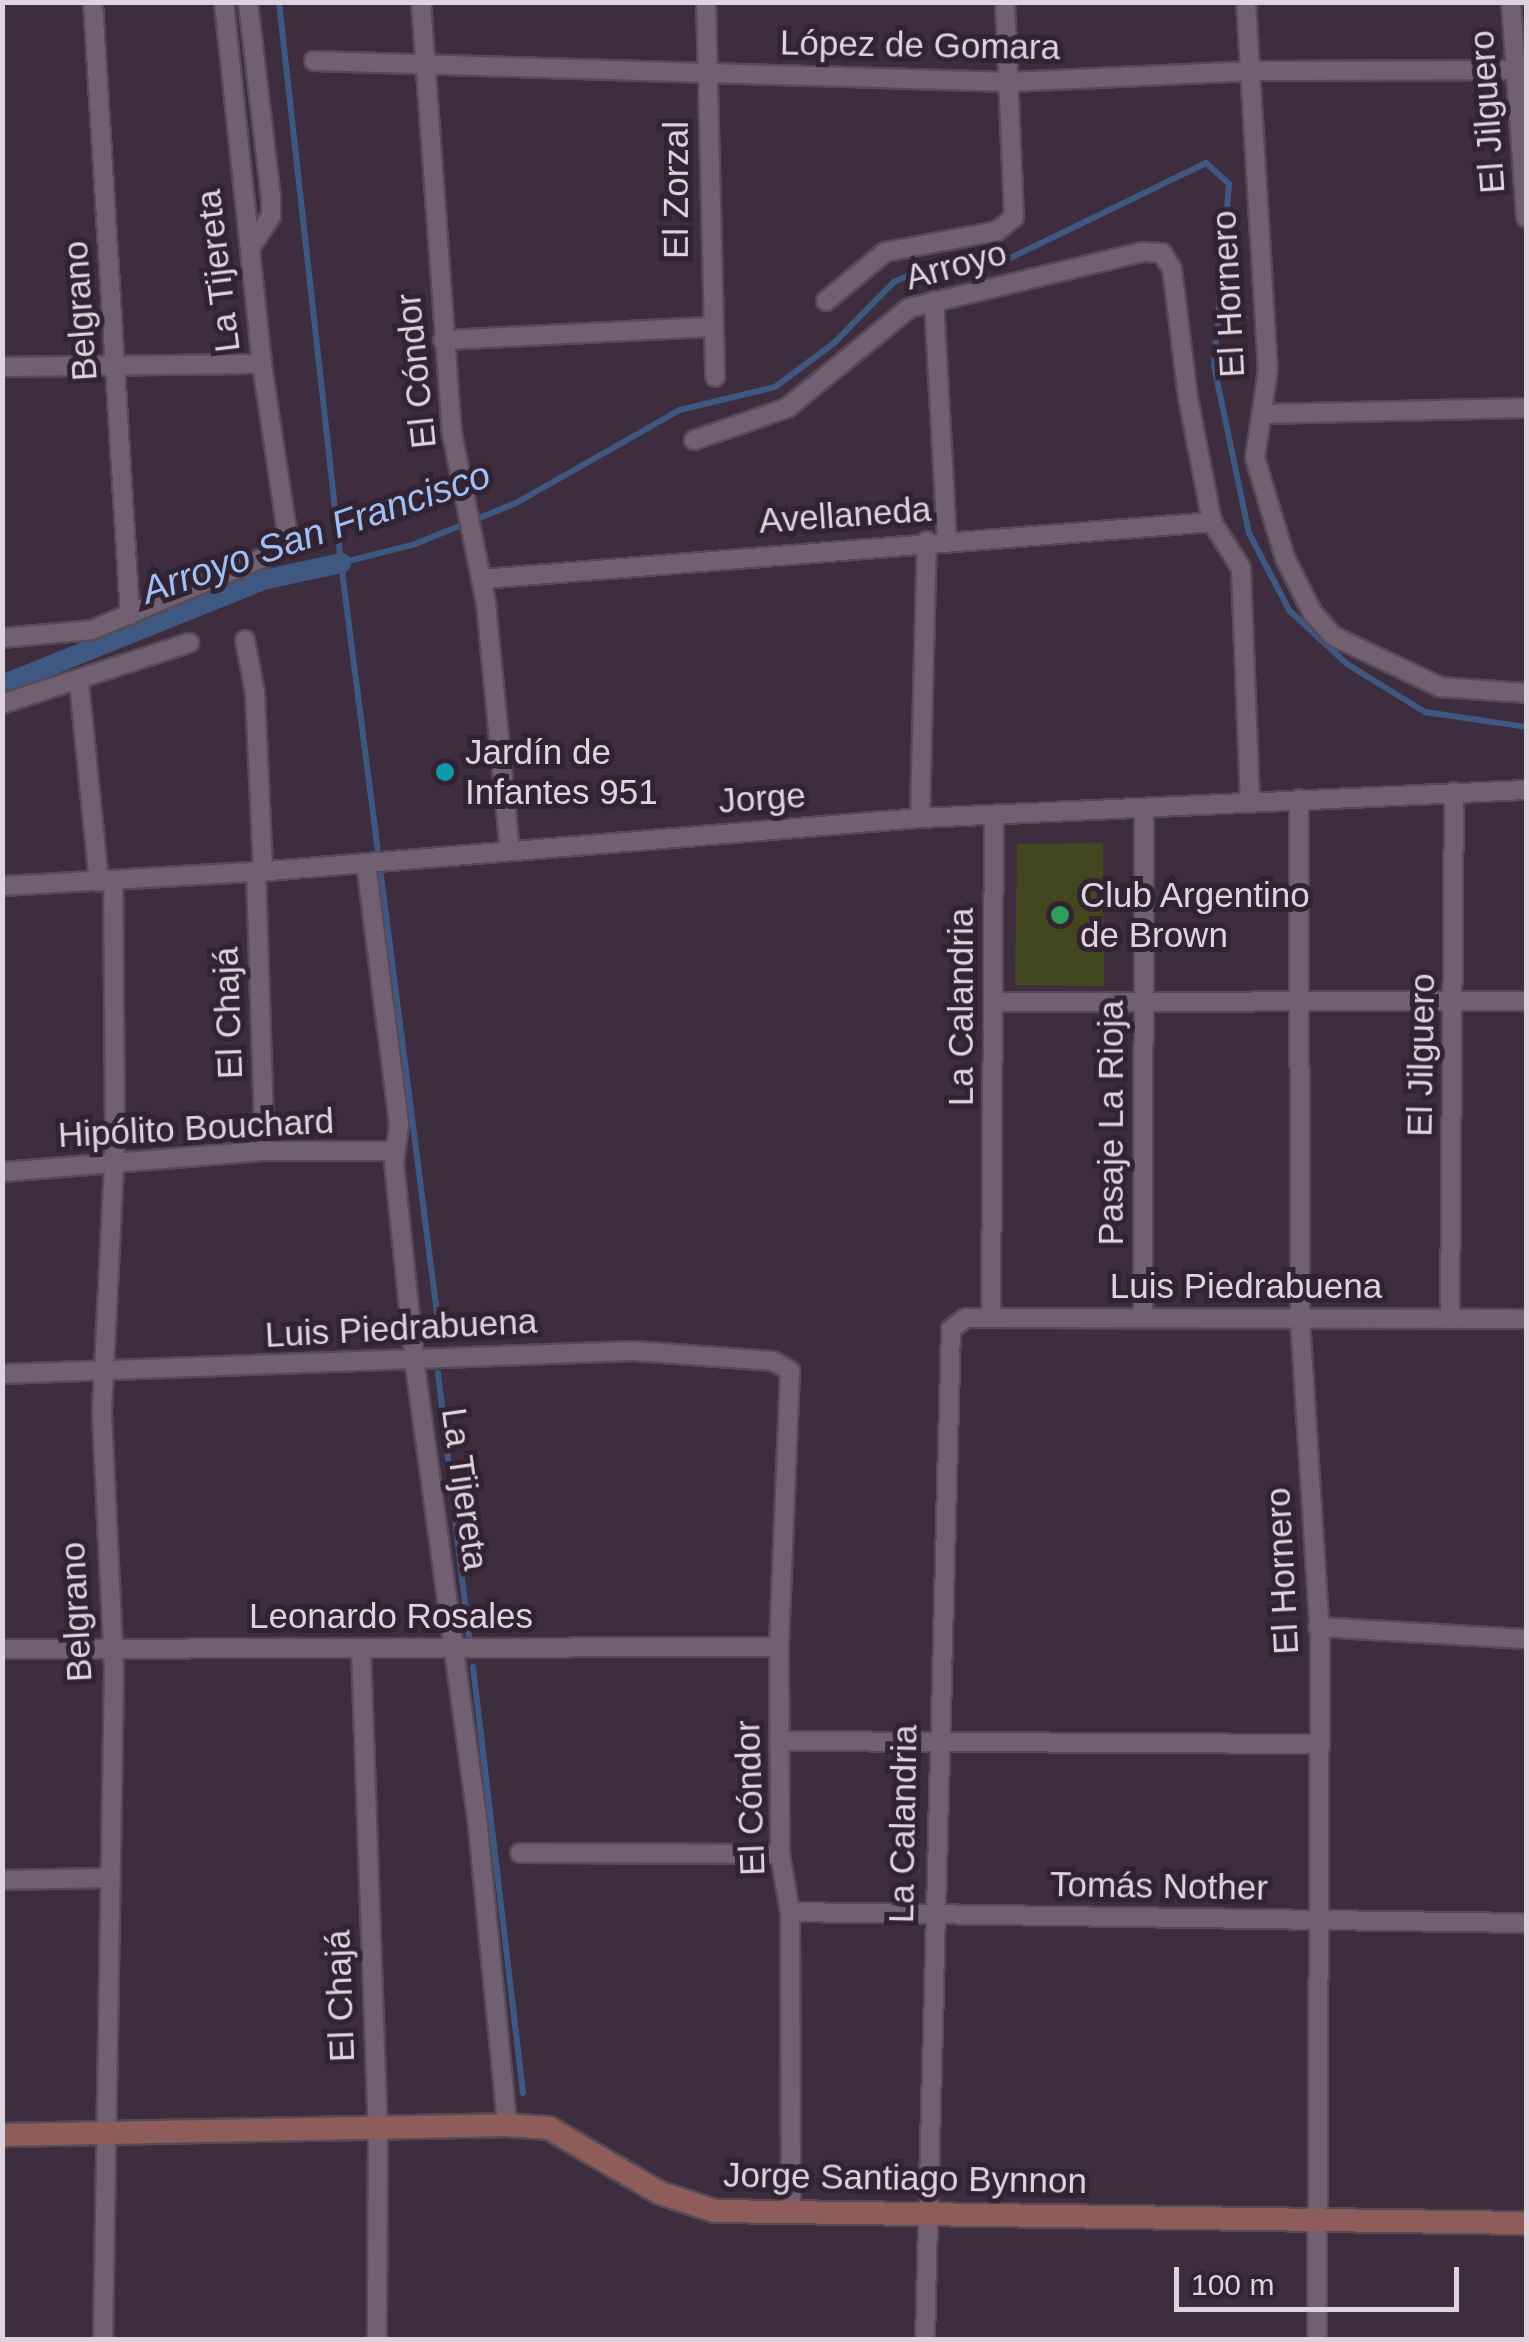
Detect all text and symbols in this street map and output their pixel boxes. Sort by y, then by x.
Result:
street label: López de Gomara [780,22,1060,68]
street label: El Jilguero [1460,29,1514,195]
street label: El Zorzal [655,121,697,259]
street label: La Tijereta [187,187,249,355]
street label: El Hornero [1203,209,1253,379]
street label: Arroyo [901,231,1011,299]
street label: Belgrano [54,240,106,382]
street label: El Cóndor [387,291,445,451]
water label: Arroyo San Francisco [136,452,496,614]
street label: Avellaneda [757,488,933,542]
place label: Jardín de Infantes 951 [465,731,658,813]
marker: Jardín de Infantes 951 [434,761,456,783]
street label: Jorge [717,774,807,822]
place label: Club Argentino de Brown [1080,874,1312,956]
marker: Club Argentino de Brown [1049,904,1071,926]
street label: La Calandria [940,908,982,1106]
street label: El Chajá [205,946,251,1080]
street label: El Jilguero [1399,973,1443,1137]
street label: Pasaje La Rioja [1090,1000,1132,1246]
street label: Hipólito Bouchard [57,1100,335,1156]
street label: Luis Piedrabuena [1110,1265,1382,1307]
street label: Luis Piedrabuena [264,1300,538,1356]
street label: La Tijereta [433,1405,497,1573]
street label: El Hornero [1257,1486,1307,1656]
street label: Belgrano [51,1541,101,1683]
street label: Leonardo Rosales [249,1595,533,1637]
street label: El Cóndor [726,1719,774,1877]
street label: La Calandria [880,1724,926,1924]
street label: Tomás Nother [1050,1863,1268,1909]
street label: El Chajá [317,1929,363,2063]
street label: Jorge Santiago Bynnon [723,2154,1087,2202]
scale bar [1179,2247,1464,2309]
text: 100 m [1191,2268,1274,2301]

